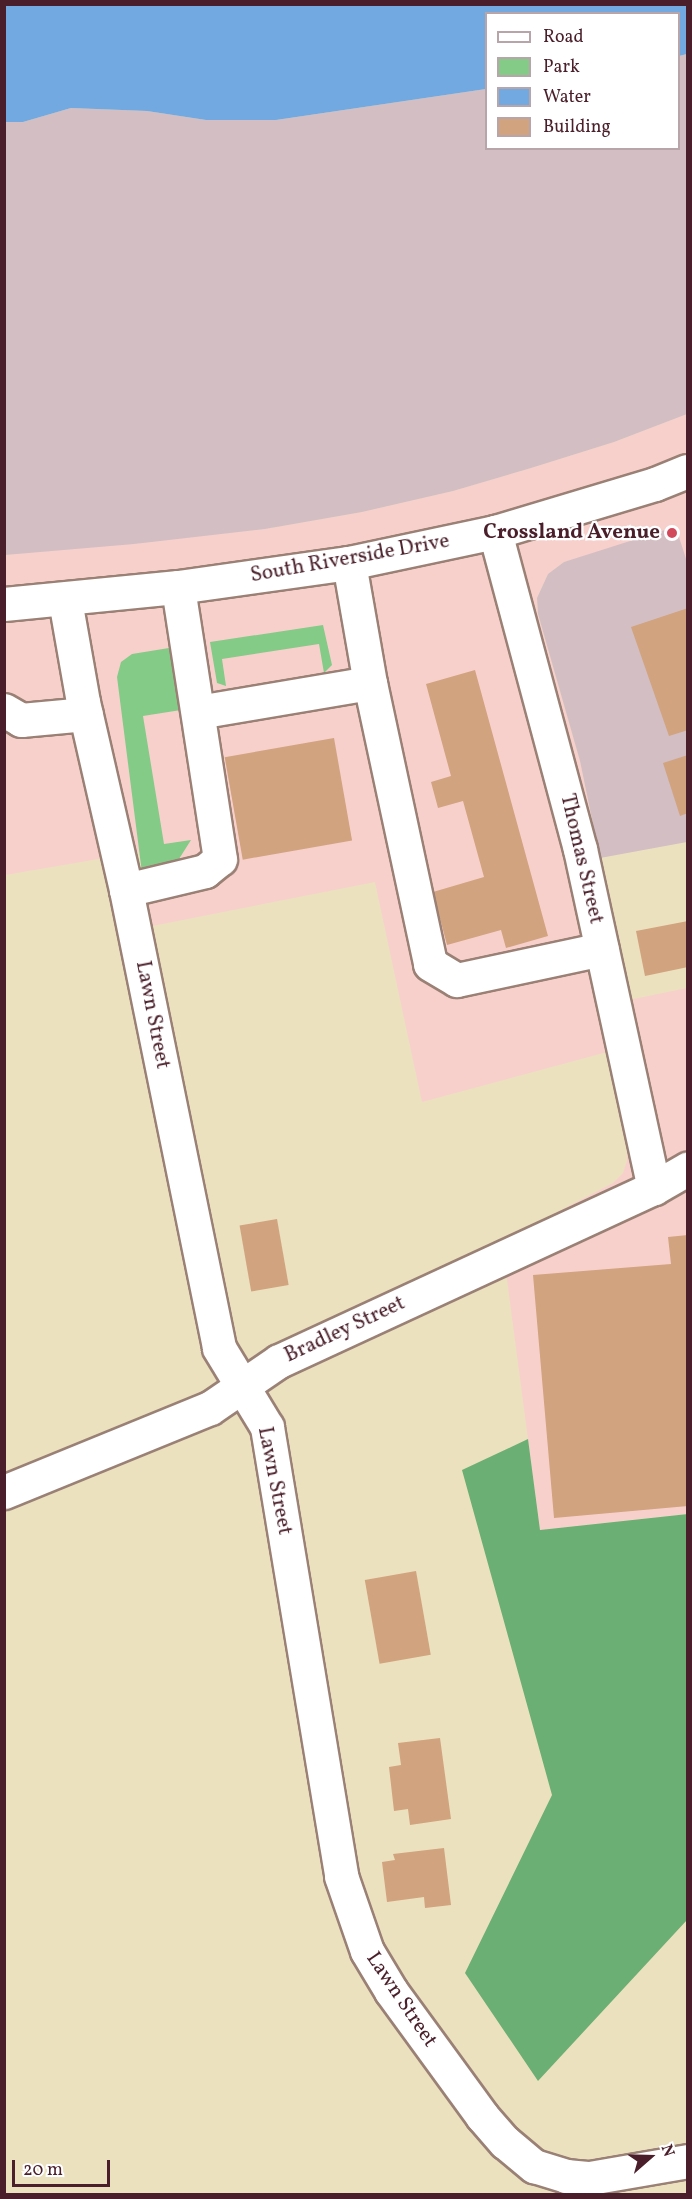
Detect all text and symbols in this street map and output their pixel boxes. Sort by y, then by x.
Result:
legend [485,12,680,150]
text: Road [543,25,584,50]
text: Park [543,55,580,80]
text: Water [543,85,591,110]
text: Building [543,115,611,140]
place label: Crossland Avenue [483,520,660,546]
marker: Crossland Avenue [665,526,679,540]
street label: South Riverside Drive [249,529,451,589]
street label: Thomas Street [554,791,608,927]
street label: Lawn Street [129,959,175,1071]
street label: Bradley Street [280,1291,410,1369]
street label: Lawn Street [251,1425,297,1537]
street label: Lawn Street [360,1948,442,2052]
north arrow [620,2127,680,2187]
text: N [655,2142,679,2160]
scale bar [15,2148,112,2186]
text: 20 m [23,2158,63,2183]

